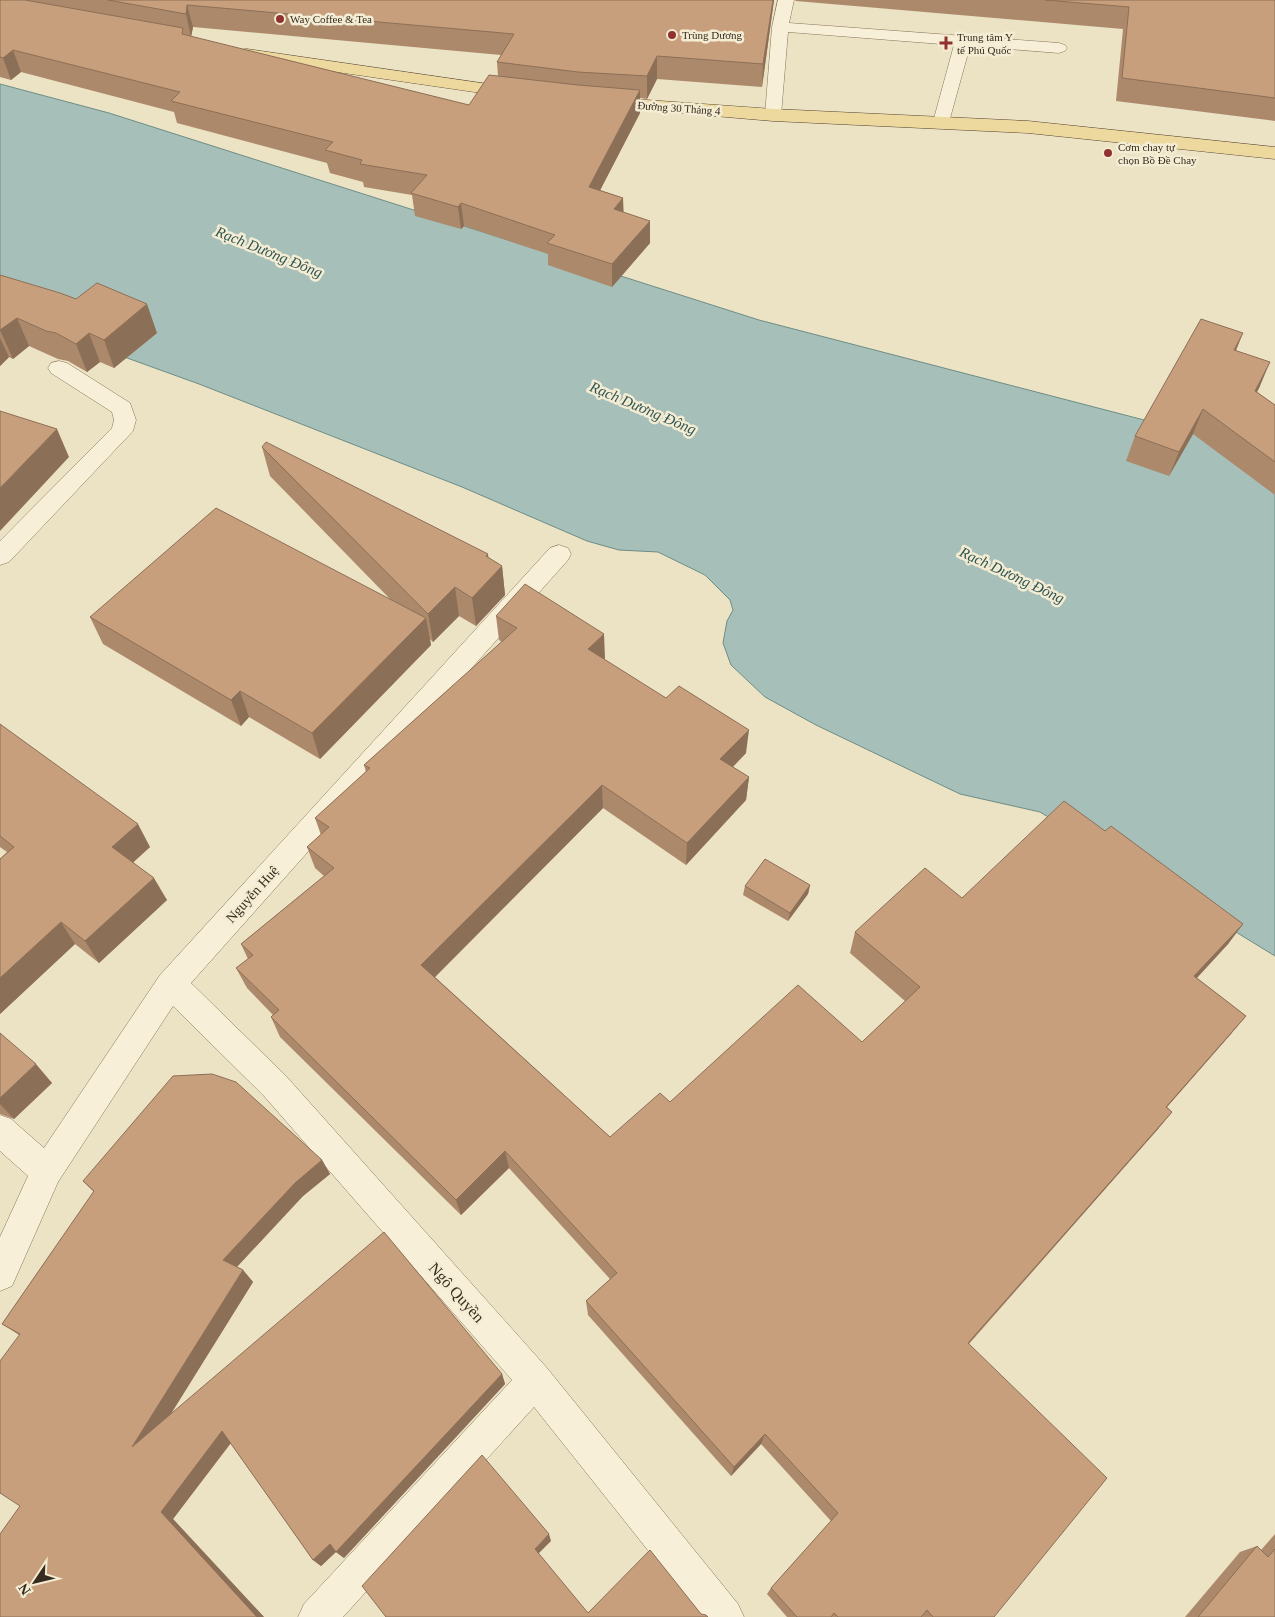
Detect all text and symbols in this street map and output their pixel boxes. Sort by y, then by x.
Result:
marker: Way Coffee & Tea [274,13,286,25]
place label: Way Coffee & Tea [290,13,372,25]
marker: Trùng Dương [666,29,678,41]
place label: Trùng Dương [682,29,742,41]
place label: Trung tâm Y tế Phú Quốc [957,31,1013,56]
marker: Trung tâm Y tế Phú Quốc [939,36,953,50]
street label: Đường 30 Tháng 4 [637,99,721,117]
place label: Cơm chay tự chọn Bồ Đề Chay [1118,141,1197,166]
marker: Cơm chay tự chọn Bồ Đề Chay [1102,147,1114,159]
water label: Rạch Dương Đông [212,223,325,281]
water label: Rạch Dương Đông [587,378,699,438]
water label: Rạch Dương Đông [956,543,1067,606]
street label: Nguyễn Huệ [223,863,282,926]
street label: Ngô Quyền [425,1259,488,1326]
north arrow [10,1557,60,1607]
text: N [16,1581,34,1598]

